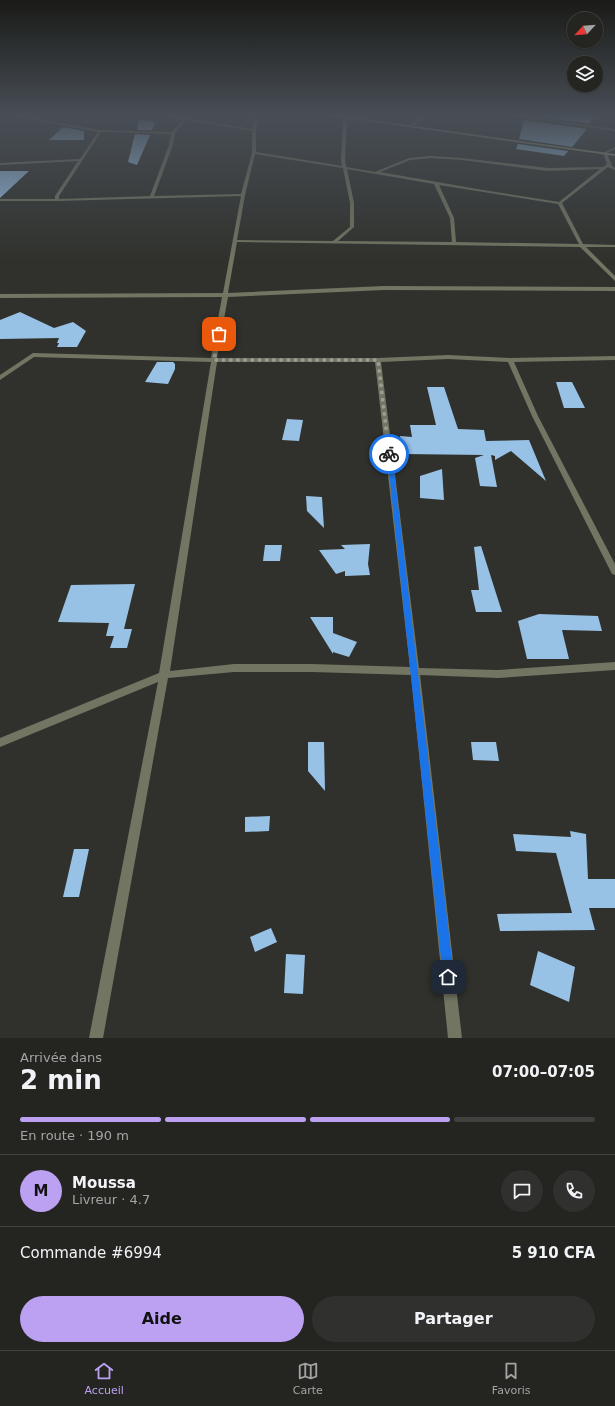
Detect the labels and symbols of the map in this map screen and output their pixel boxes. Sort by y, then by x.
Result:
north arrow [567,12,603,48]
pin [202,317,236,351]
courier [369,434,409,474]
pin [431,960,465,994]

